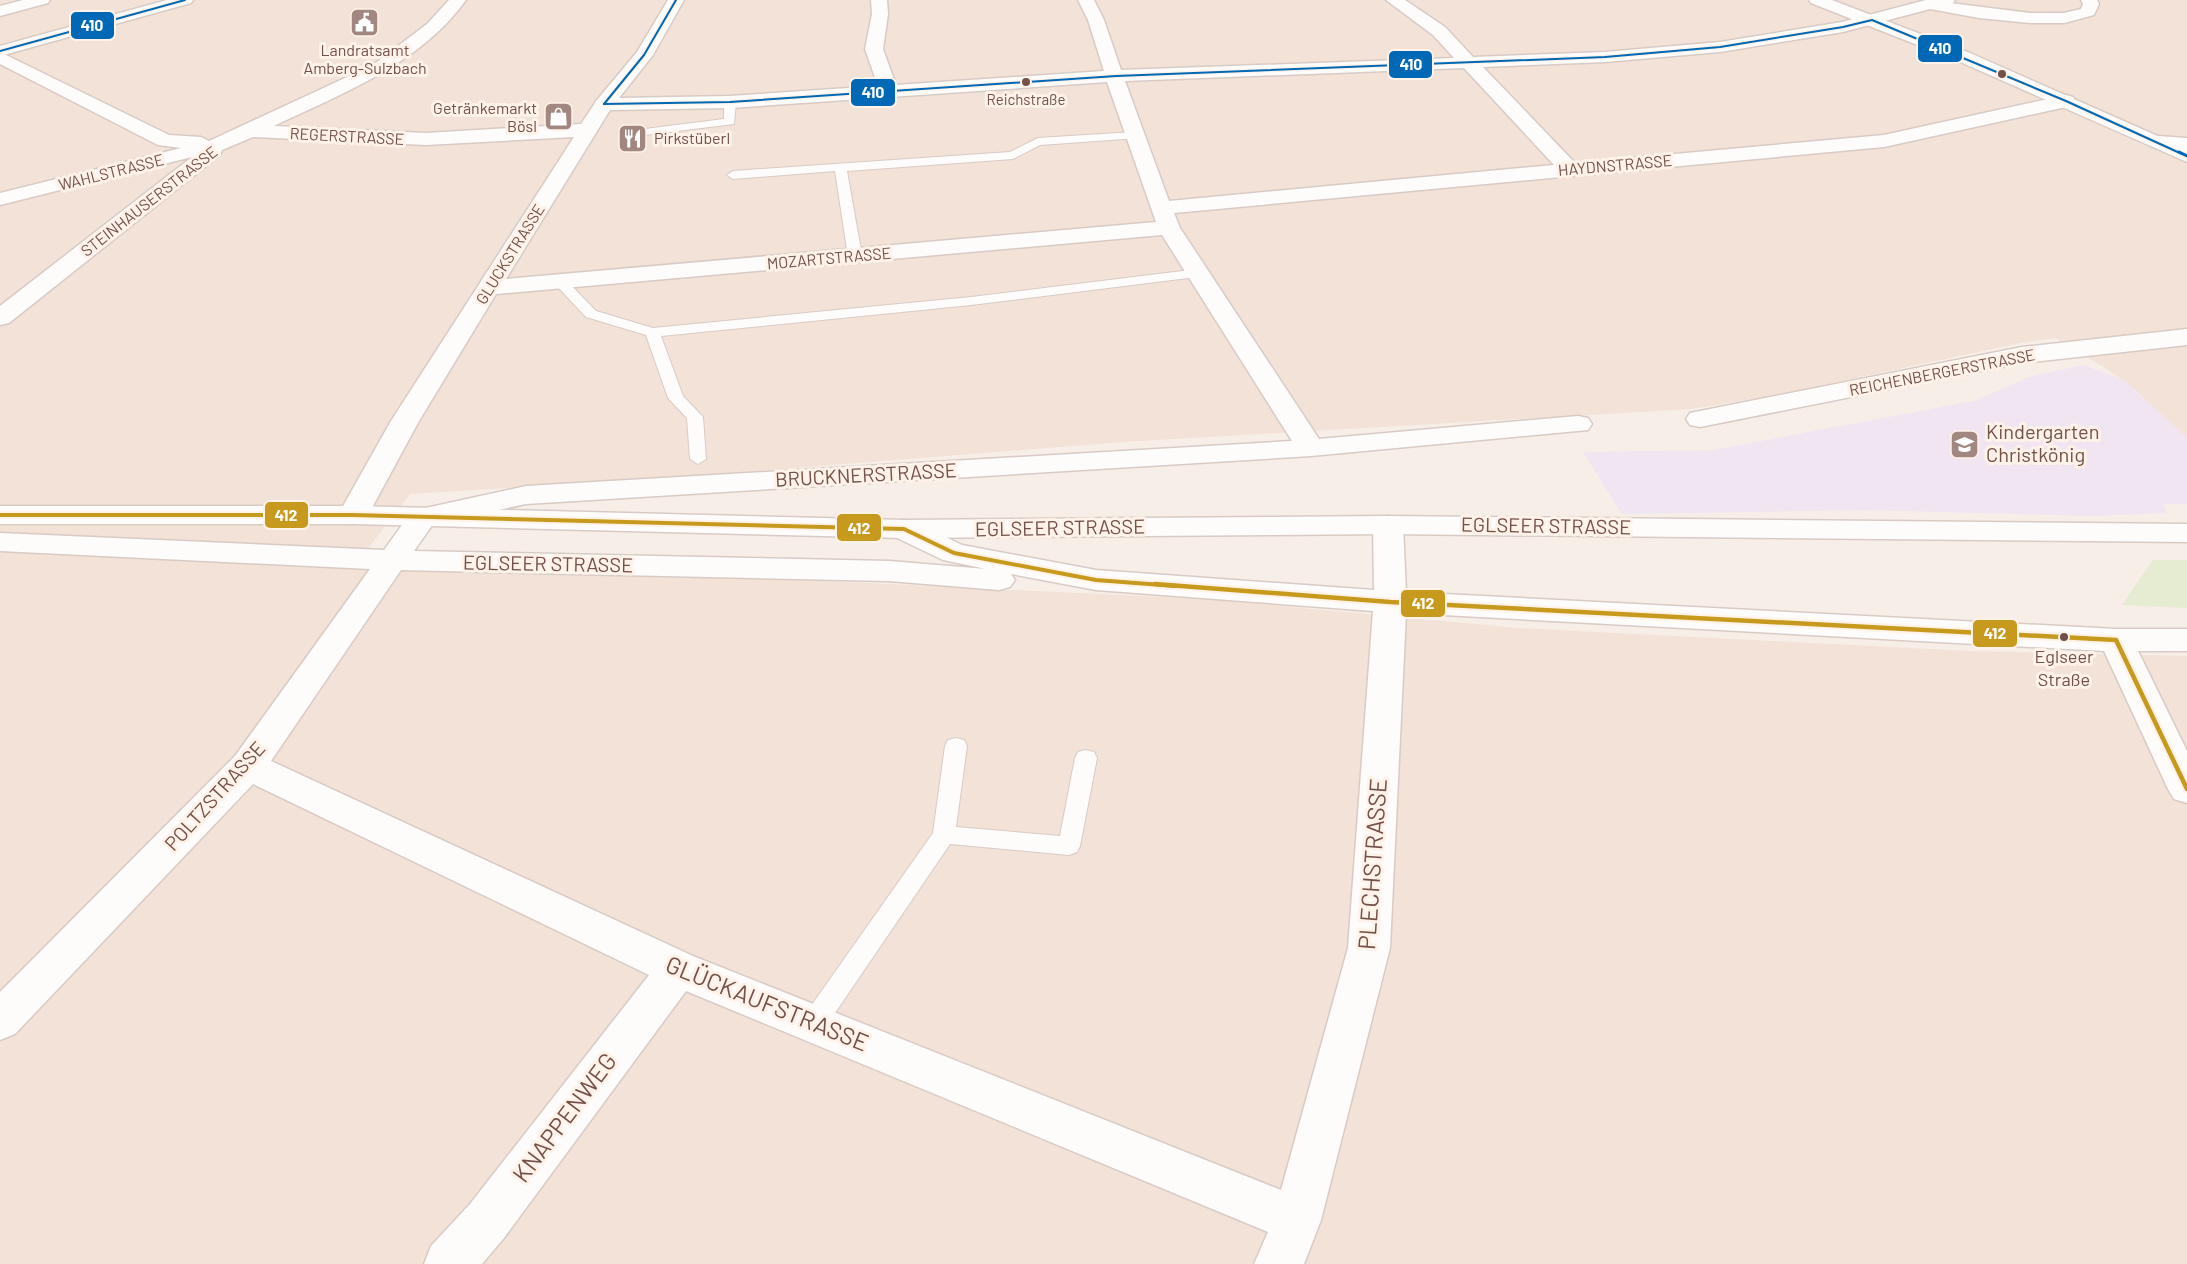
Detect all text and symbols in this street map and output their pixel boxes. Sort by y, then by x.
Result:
public building icon: Landratsamt Amberg-Sulzbach [349,6,381,38]
line badge: 410 [70,11,115,40]
text: 410 [81,15,103,34]
line badge: 410 [1917,34,1963,63]
text: 410 [1929,38,1951,57]
place label: Landratsamt Amberg-Sulzbach [303,40,427,77]
line badge: 410 [1388,50,1433,79]
text: 410 [1400,54,1422,73]
unlabelled marker [1996,68,2008,80]
marker: Reichstraße [1020,76,1032,88]
line badge: 410 [850,78,896,107]
text: 410 [862,82,884,101]
place label: Reichstraße [987,90,1065,108]
place label: Getränkemarkt Bösl [433,98,537,135]
shop icon: Getränkemarkt Bösl [542,101,574,133]
restaurant icon: Pirkstüberl [617,122,649,154]
street label: REGERSTRASSE [289,123,405,148]
place label: Pirkstüberl [654,128,730,147]
street label: STEINHAUSERSTRASSE [77,141,221,260]
street label: WAHLSTRASSE [56,149,165,194]
street label: HAYDNSTRASSE [1557,150,1673,179]
street label: GLUCKSTRASSE [471,200,548,307]
street label: MOZARTSTRASSE [766,243,892,272]
street label: REICHENBERGERSTRASSE [1847,344,2036,399]
place label: Kindergarten Christkönig [1986,419,2099,466]
school or university icon: Kindergarten Christkönig [1949,428,1981,460]
street label: BRUCKNERSTRASSE [774,457,957,491]
line badge: 412 [264,501,309,529]
text: 412 [275,505,297,524]
street label: EGLSEER STRASSE [1461,512,1631,538]
line badge: 412 [836,513,882,542]
street label: EGLSEER STRASSE [975,514,1145,540]
text: 412 [848,518,870,537]
street label: EGLSEER STRASSE [463,550,633,576]
line badge: 412 [1400,589,1446,618]
text: 412 [1412,593,1434,612]
line badge: 412 [1972,619,2018,648]
text: 412 [1984,623,2006,642]
marker: Eglseer Straße [2058,631,2070,643]
place label: Eglseer Straße [2034,645,2094,690]
street label: POLTZSTRASSE [159,736,270,855]
street label: PLECHSTRASSE [1351,777,1392,951]
street label: GLÜCKAUFSTRASSE [662,949,873,1057]
street label: KNAPPENWEG [506,1047,622,1188]

